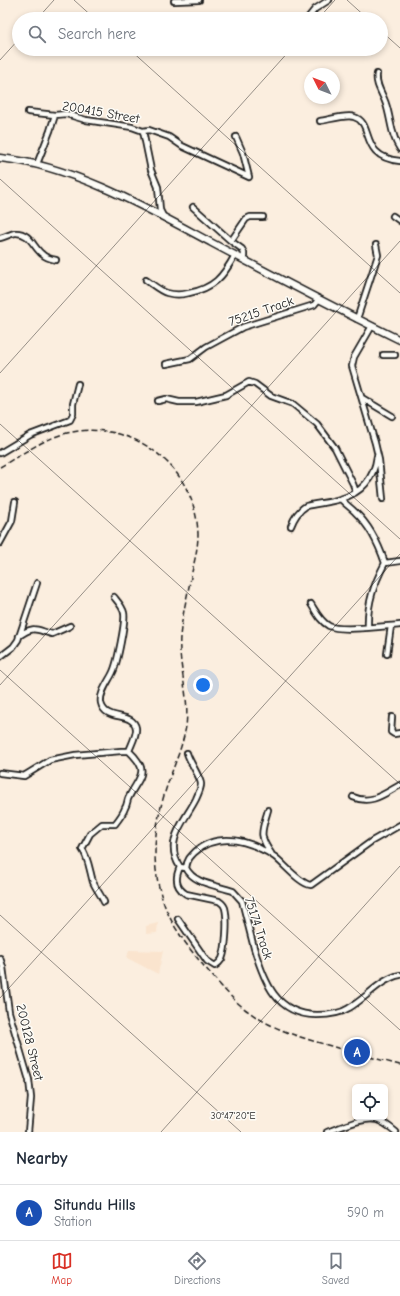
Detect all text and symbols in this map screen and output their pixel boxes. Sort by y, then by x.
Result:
search box [12,12,388,56]
icon: search [26,23,48,45]
text: Search here [58,25,136,43]
north arrow [304,68,340,104]
street label: 200415 Street [61,98,142,126]
street label: 75215 Track [227,293,296,329]
your location [193,675,213,695]
street label: 75174 Track [242,895,276,962]
street label: 200128 Street [13,1002,47,1083]
pin: A [344,1037,370,1067]
map controls [352,1084,388,1120]
button: locate [352,1084,388,1120]
text: 30°47'20"E [210,1110,256,1122]
text: Nearby [16,1149,67,1168]
text: Situndu Hills [54,1196,135,1214]
text: A [25,1205,33,1220]
text: 590 m [347,1205,384,1220]
text: Station [54,1214,92,1229]
tab: Map [51,1250,73,1287]
tab: Directions [174,1250,221,1287]
tab: Saved [322,1250,349,1287]

